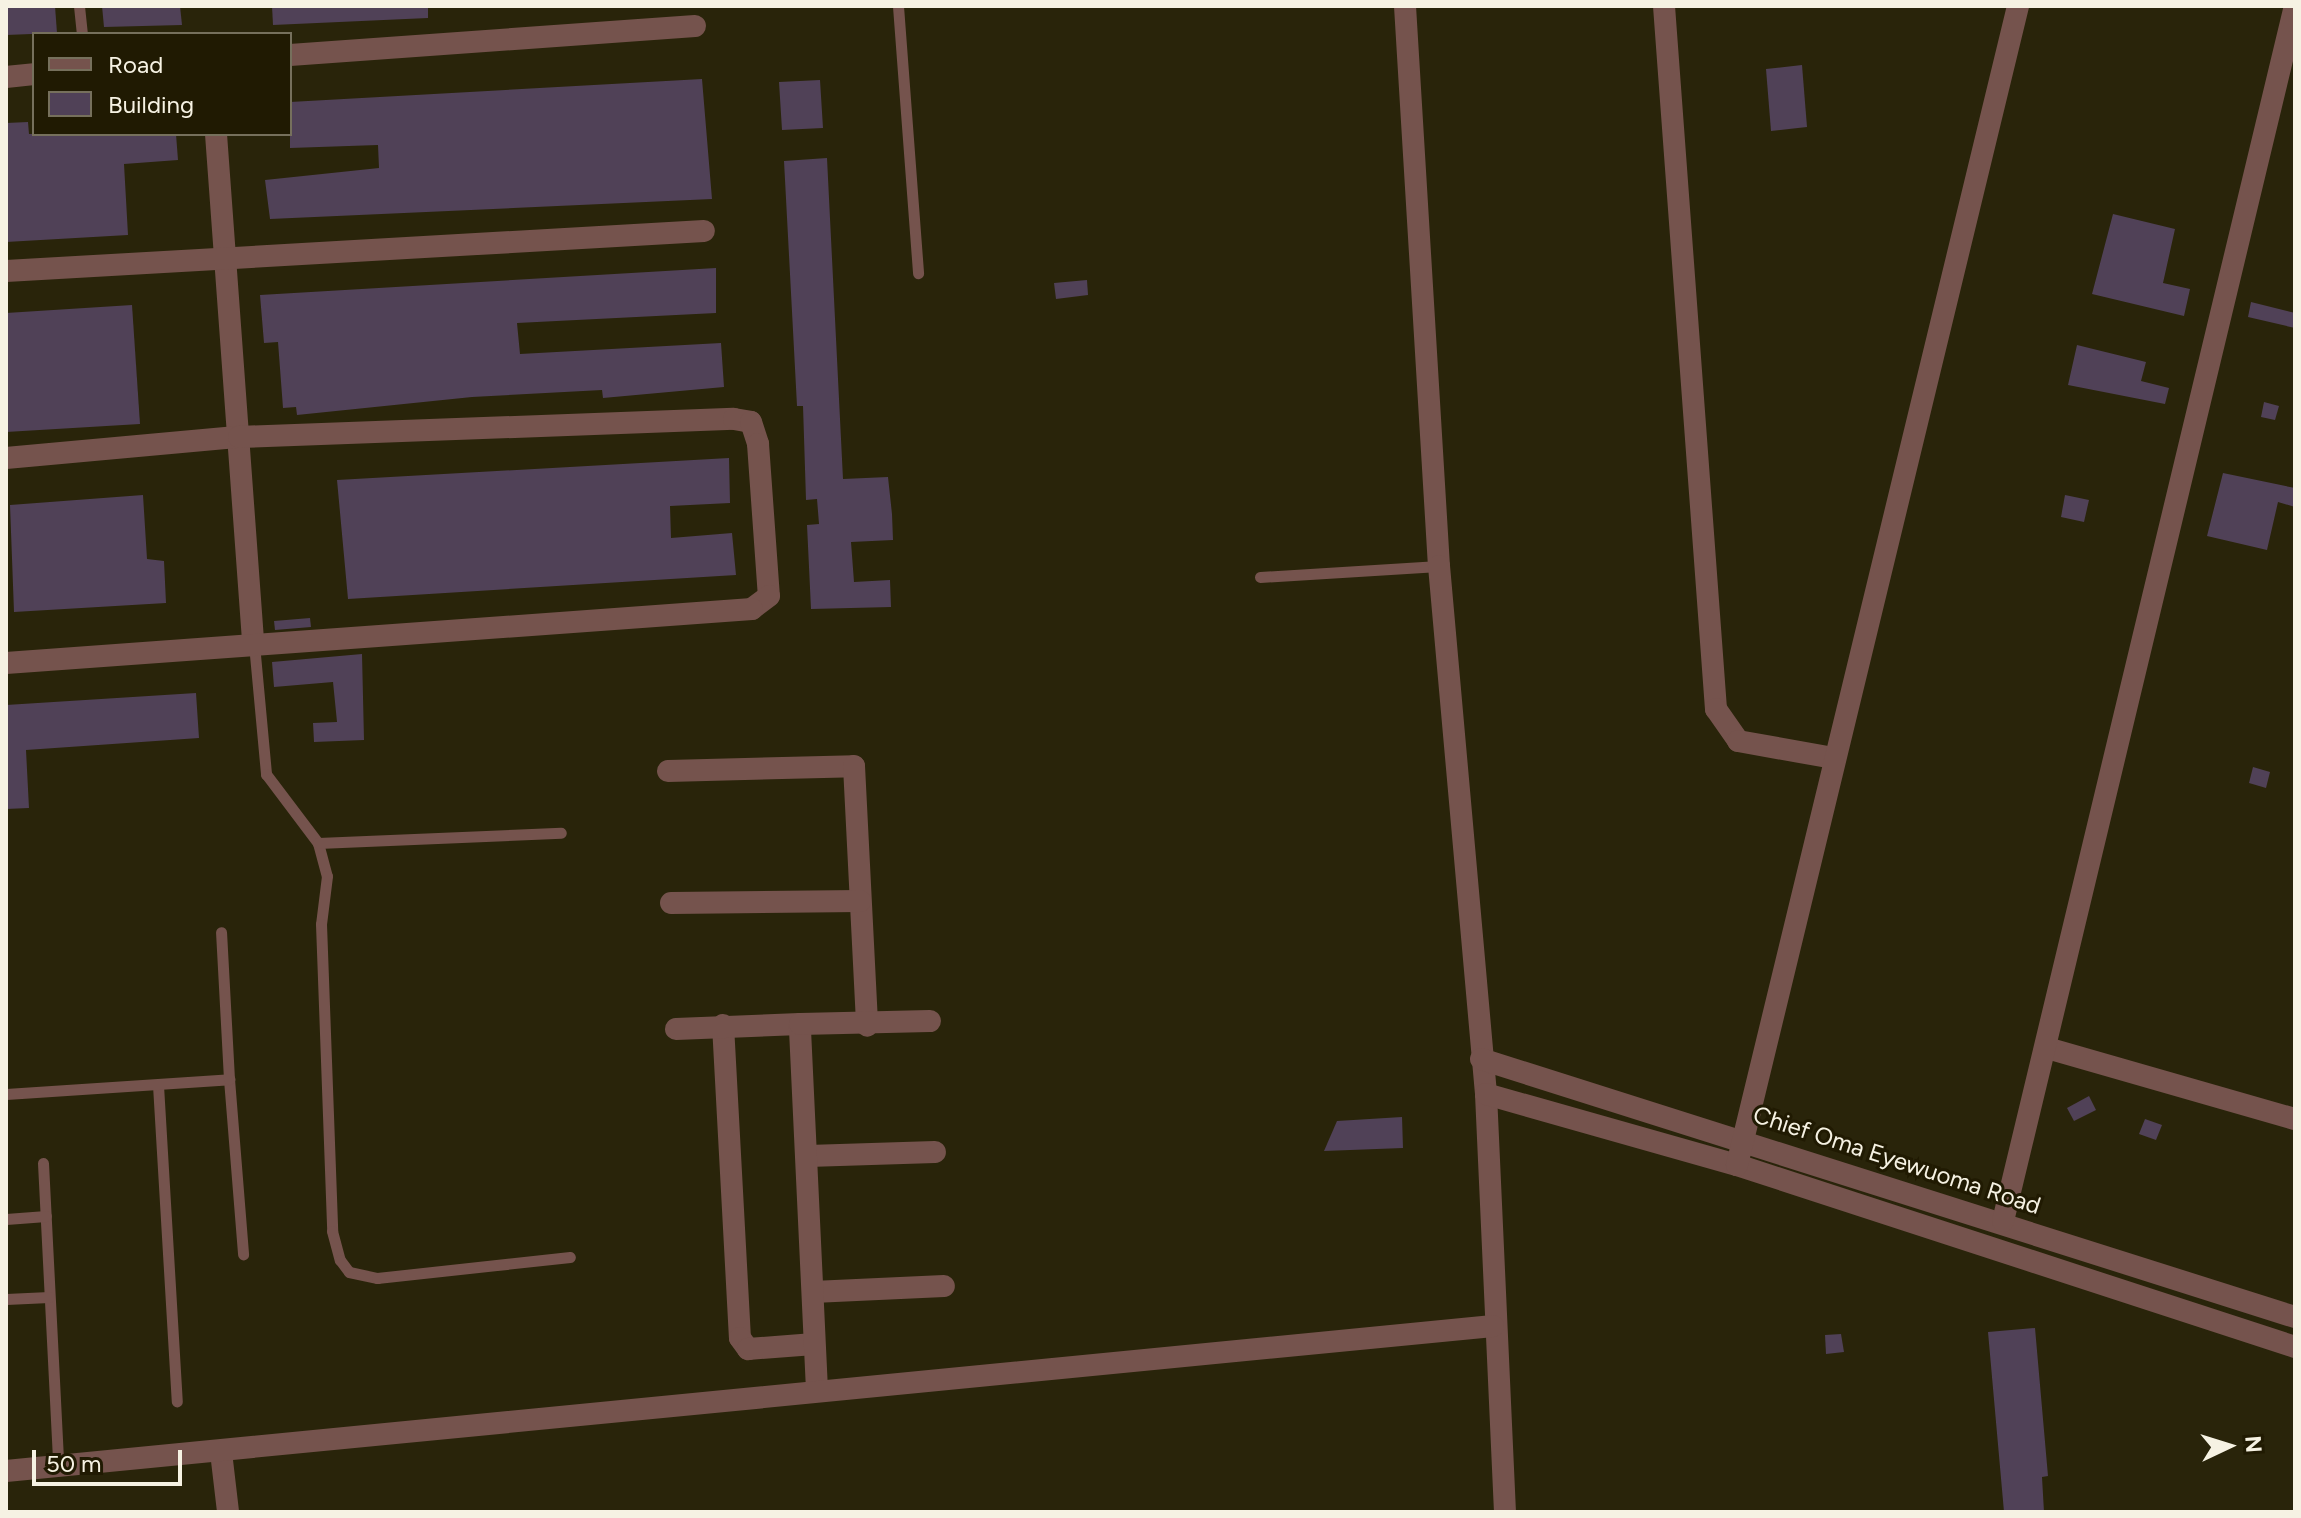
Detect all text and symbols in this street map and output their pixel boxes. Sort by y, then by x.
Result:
legend [32,32,292,136]
text: Road [108,50,163,79]
text: Building [108,90,194,119]
street label: Chief Oma Eyewuoma Road [1750,1100,2044,1220]
north arrow [2189,1406,2269,1486]
scale bar [36,1434,186,1484]
text: N [2239,1435,2268,1454]
text: 50 m [46,1449,102,1478]

